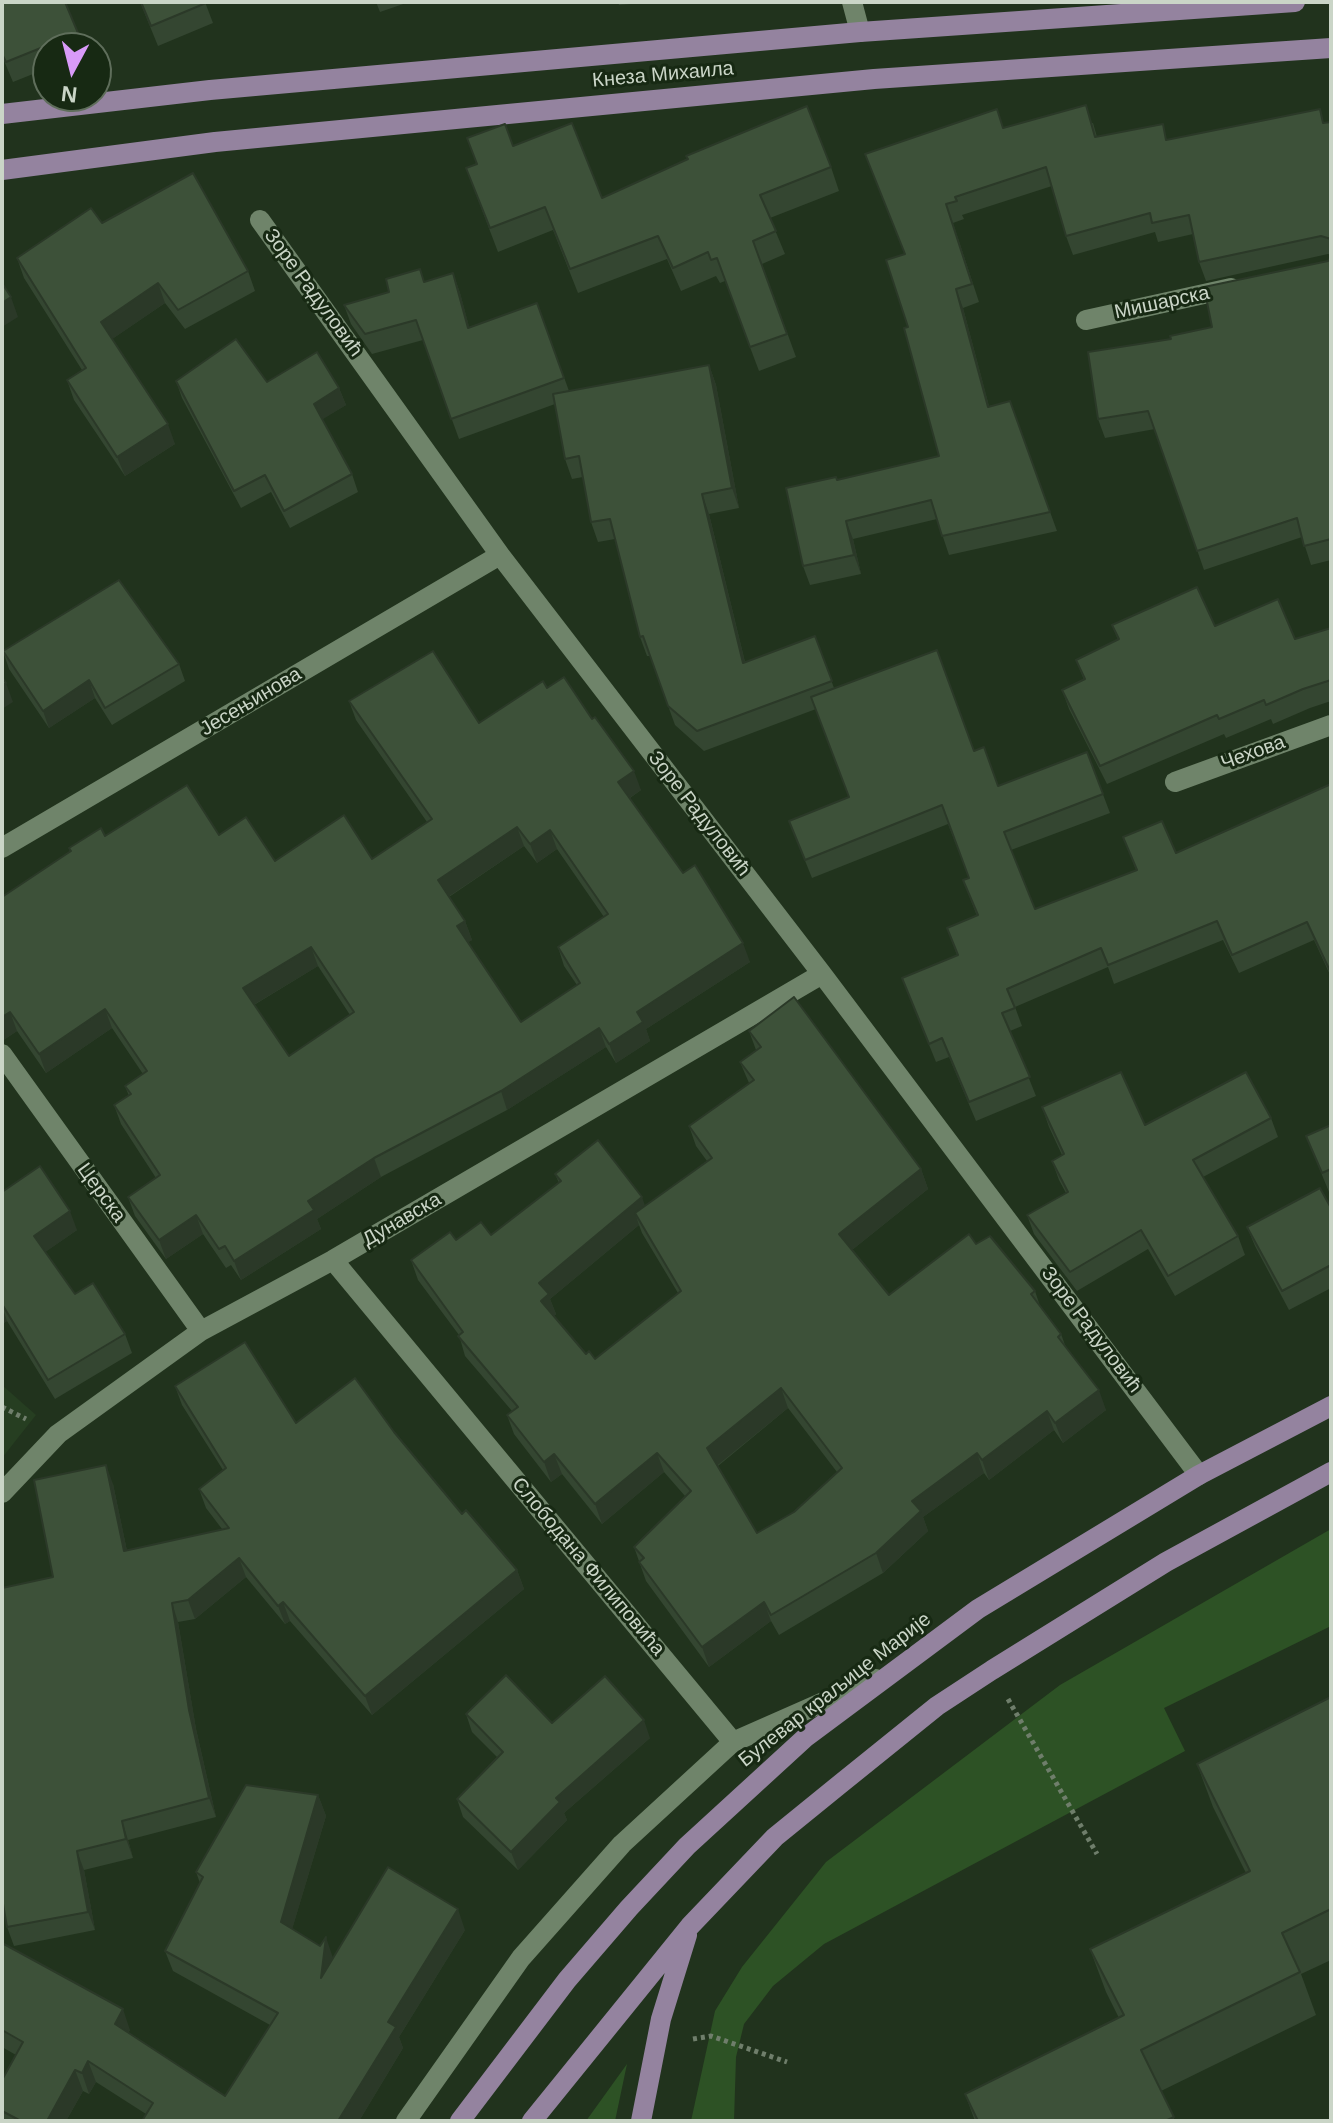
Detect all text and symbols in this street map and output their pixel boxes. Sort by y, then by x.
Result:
north arrow [32,32,112,112]
street label: Кнеза Михаила [591,57,735,93]
text: N [60,81,79,108]
street label: Зоре Радуловић [259,224,367,362]
street label: Мишарска [1112,281,1212,325]
street label: Јесењинова [196,663,306,741]
street label: Чехова [1218,730,1288,776]
street label: Зоре Радуловић [643,747,755,881]
street label: Церска [71,1159,131,1227]
street label: Дунавска [358,1188,446,1252]
street label: Зоре Радуловић [1036,1262,1146,1398]
street label: Слободана Филиповића [506,1473,670,1661]
street label: Булевар краљице Марије [734,1607,936,1773]

